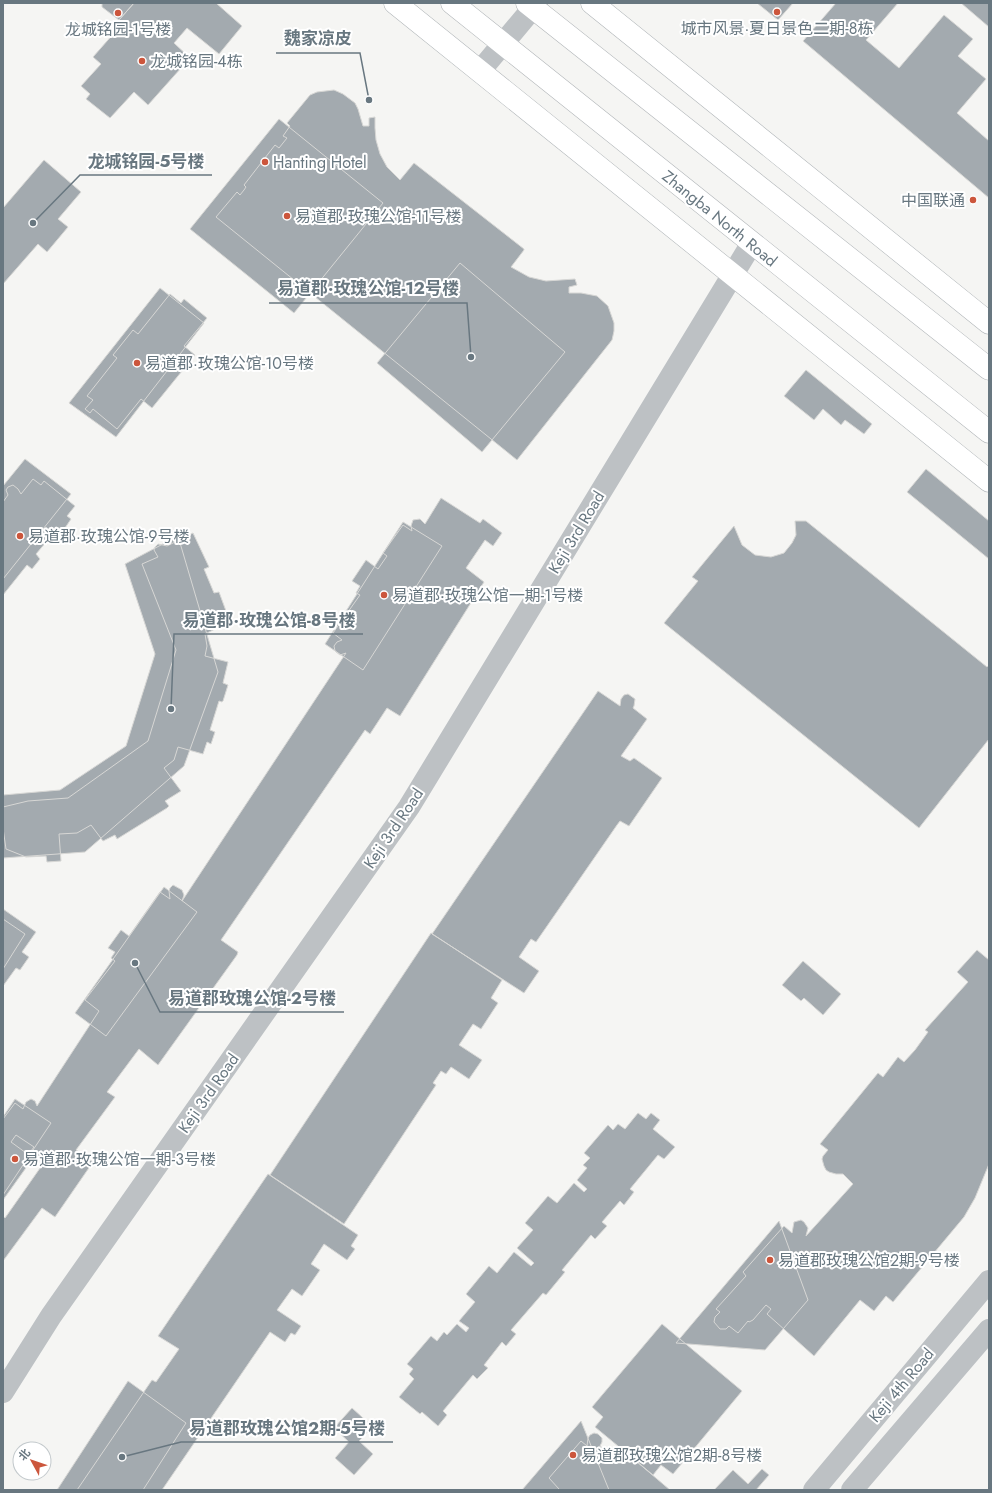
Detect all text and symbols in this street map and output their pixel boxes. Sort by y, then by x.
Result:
marker: 城市风景·夏日景色二期-8栋 [772,7,782,17]
marker: 龙城铭园-1号楼 [113,8,123,18]
place label: 城市风景·夏日景色二期-8栋 [681,17,873,40]
place label: 龙城铭园-1号楼 [65,18,171,41]
callout: 魏家凉皮 [276,24,360,53]
text: 魏家凉皮 [284,26,352,50]
place label: 龙城铭园-4栋 [150,50,243,73]
marker: 龙城铭园-4栋 [137,56,147,66]
callout: 龙城铭园-5号楼 [80,146,212,175]
text: 龙城铭园-5号楼 [88,149,204,173]
place label: Hanting Hotel [273,151,367,174]
marker: Hanting Hotel [260,157,270,167]
street label: Zhangba North Road [657,165,782,272]
place label: 中国联通 [901,189,965,212]
marker: 中国联通 [968,195,978,205]
place label: 易道郡·玫瑰公馆-11号楼 [295,205,462,228]
marker: 易道郡·玫瑰公馆-11号楼 [282,211,292,221]
callout: 易道郡·玫瑰公馆-12号楼 [269,274,467,303]
text: 易道郡·玫瑰公馆-12号楼 [277,276,459,300]
place label: 易道郡·玫瑰公馆-10号楼 [145,352,314,375]
marker: 易道郡·玫瑰公馆-10号楼 [132,358,142,368]
street label: Keji 3rd Road [543,487,610,578]
place label: 易道郡·玫瑰公馆-9号楼 [28,525,189,548]
marker: 易道郡·玫瑰公馆-9号楼 [15,531,25,541]
place label: 易道郡·玫瑰公馆一期-1号楼 [392,584,583,607]
marker: 易道郡·玫瑰公馆一期-1号楼 [379,590,389,600]
callout: 易道郡·玫瑰公馆-8号楼 [174,605,363,634]
text: 易道郡·玫瑰公馆-8号楼 [183,608,355,632]
street label: Keji 3rd Road [358,784,429,873]
callout: 易道郡玫瑰公馆-2号楼 [160,983,344,1012]
text: 易道郡玫瑰公馆-2号楼 [168,986,336,1010]
street label: Keji 3rd Road [172,1049,244,1138]
place label: 易道郡·玫瑰公馆一期-3号楼 [23,1148,216,1171]
marker: 易道郡·玫瑰公馆一期-3号楼 [10,1154,20,1164]
place label: 易道郡玫瑰公馆2期-9号楼 [778,1249,960,1272]
marker: 易道郡玫瑰公馆2期-9号楼 [765,1255,775,1265]
street label: Keji 4th Road [863,1343,939,1427]
callout: 易道郡玫瑰公馆2期-5号楼 [181,1413,393,1442]
text: 易道郡玫瑰公馆2期-5号楼 [189,1416,385,1440]
north arrow [12,1441,52,1481]
place label: 易道郡玫瑰公馆2期-8号楼 [581,1444,762,1467]
text: 北 [15,1445,34,1464]
marker: 易道郡玫瑰公馆2期-8号楼 [568,1450,578,1460]

